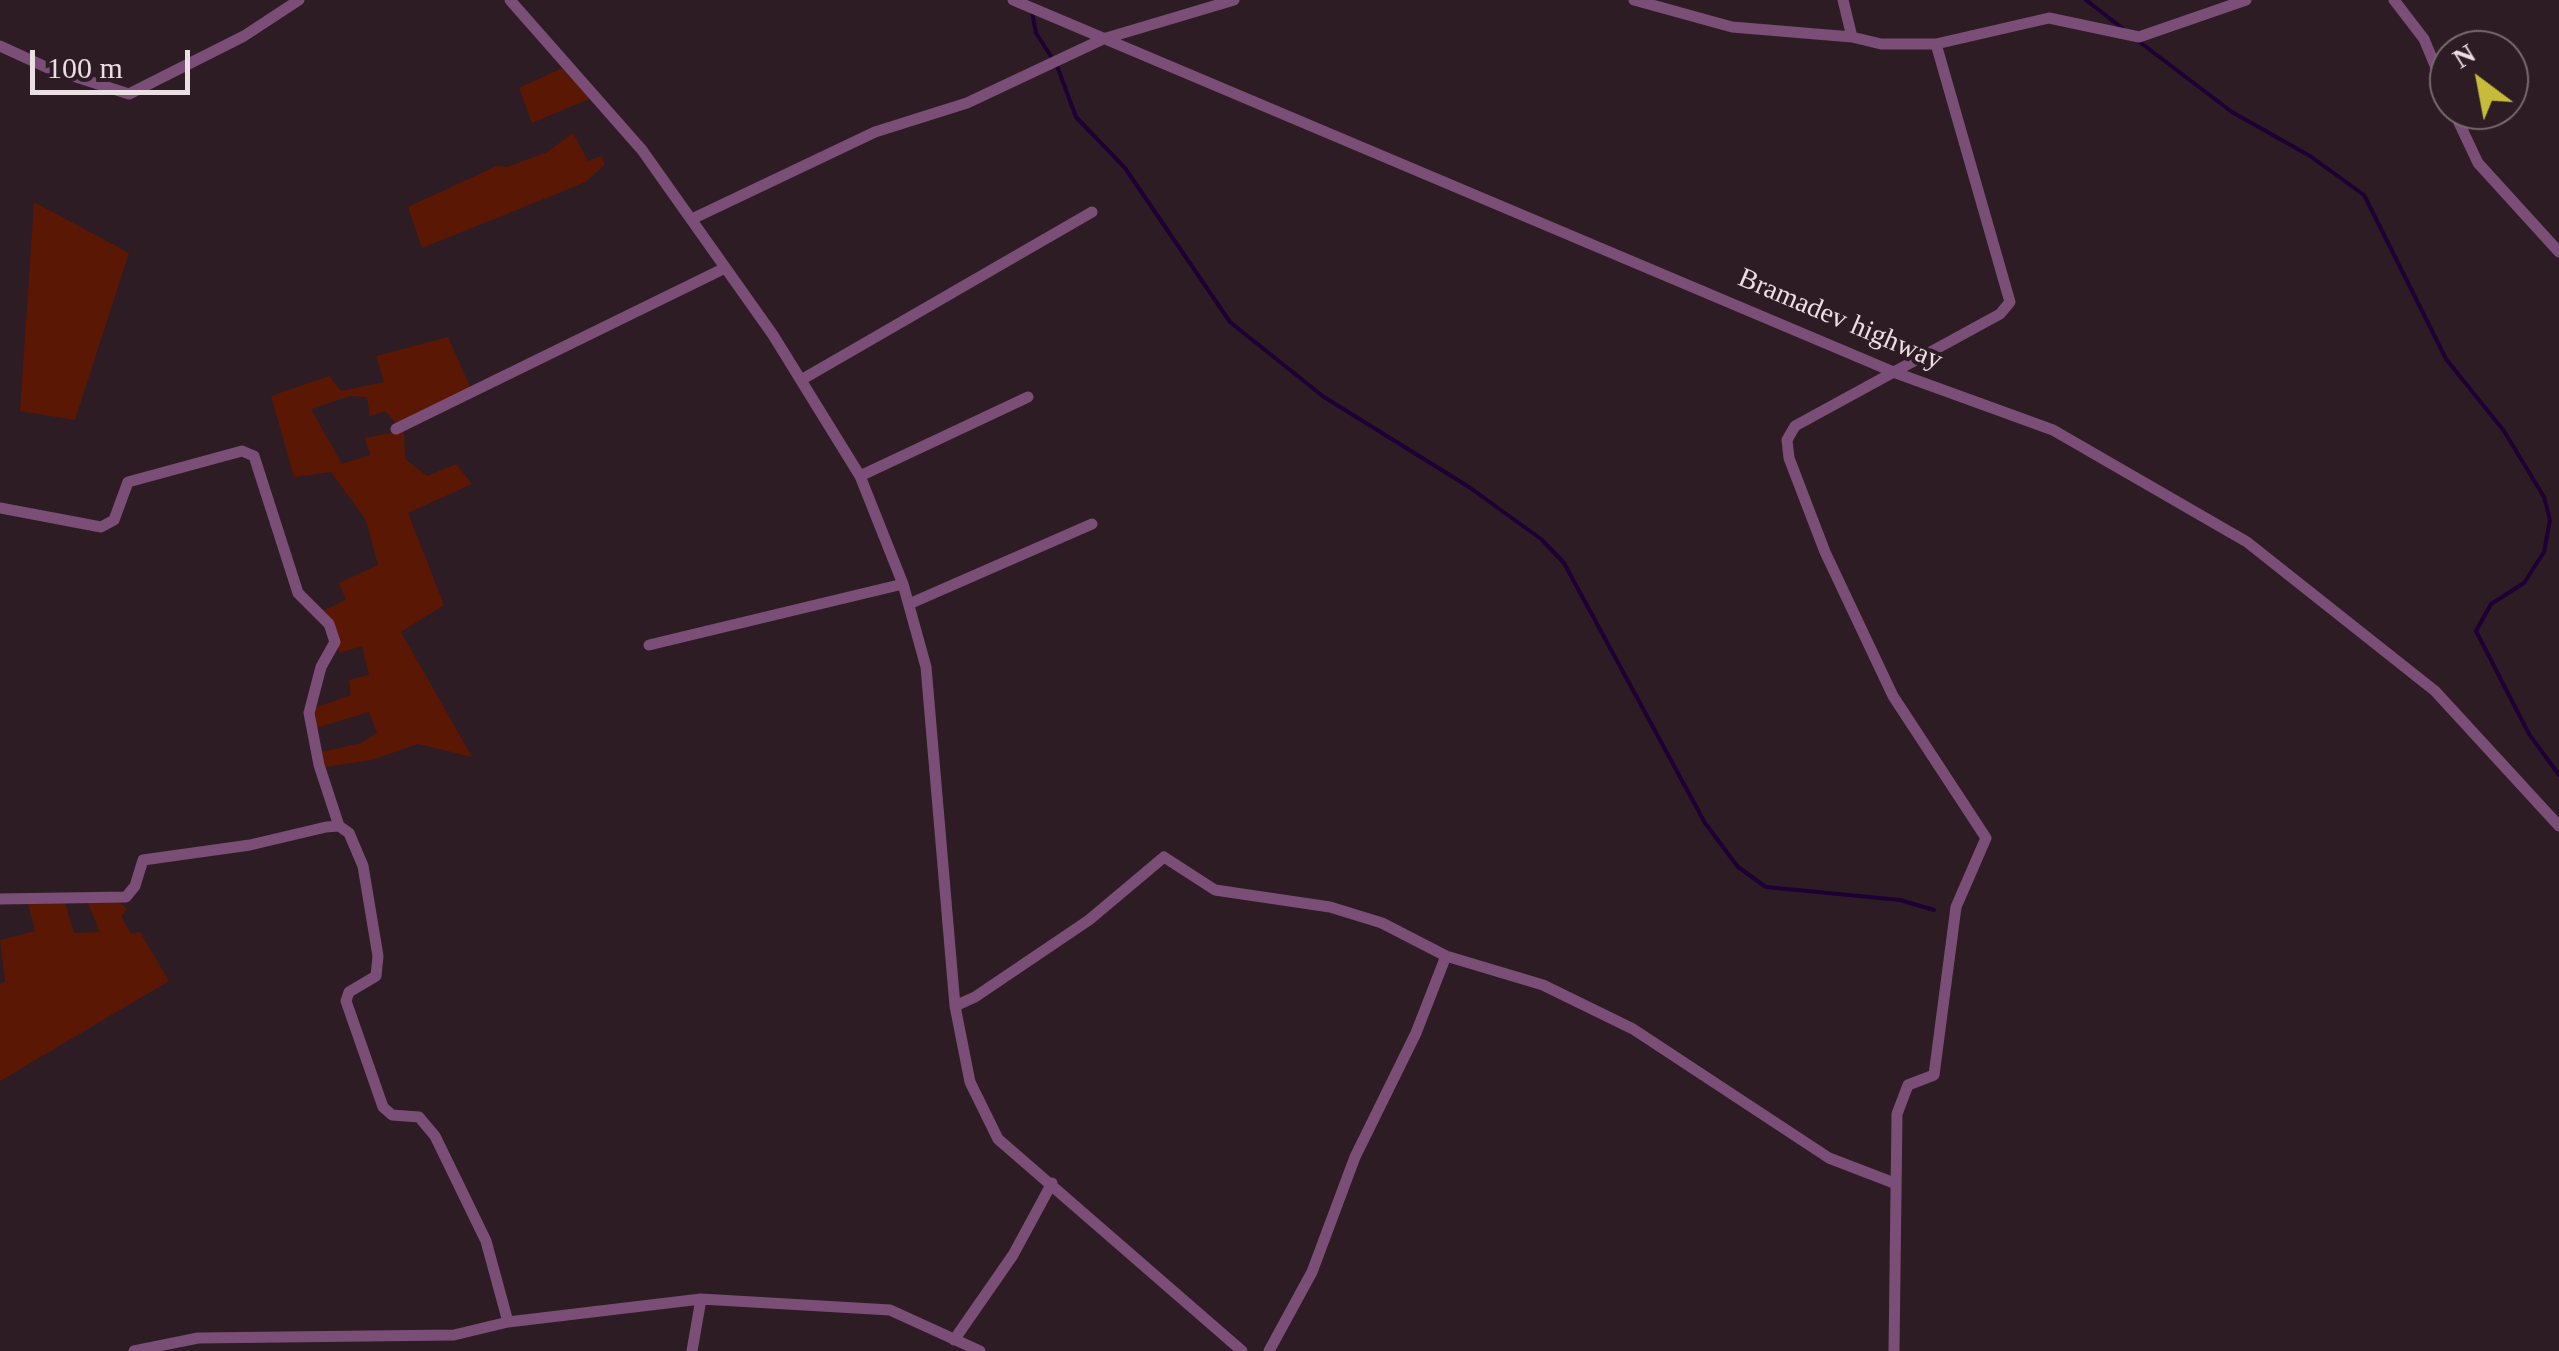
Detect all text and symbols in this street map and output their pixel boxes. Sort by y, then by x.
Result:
scale bar [35,30,195,92]
north arrow [2429,30,2529,130]
text: N [2447,37,2481,74]
text: 100 m [47,51,123,84]
street label: Bramadev highway [1733,262,1947,378]

